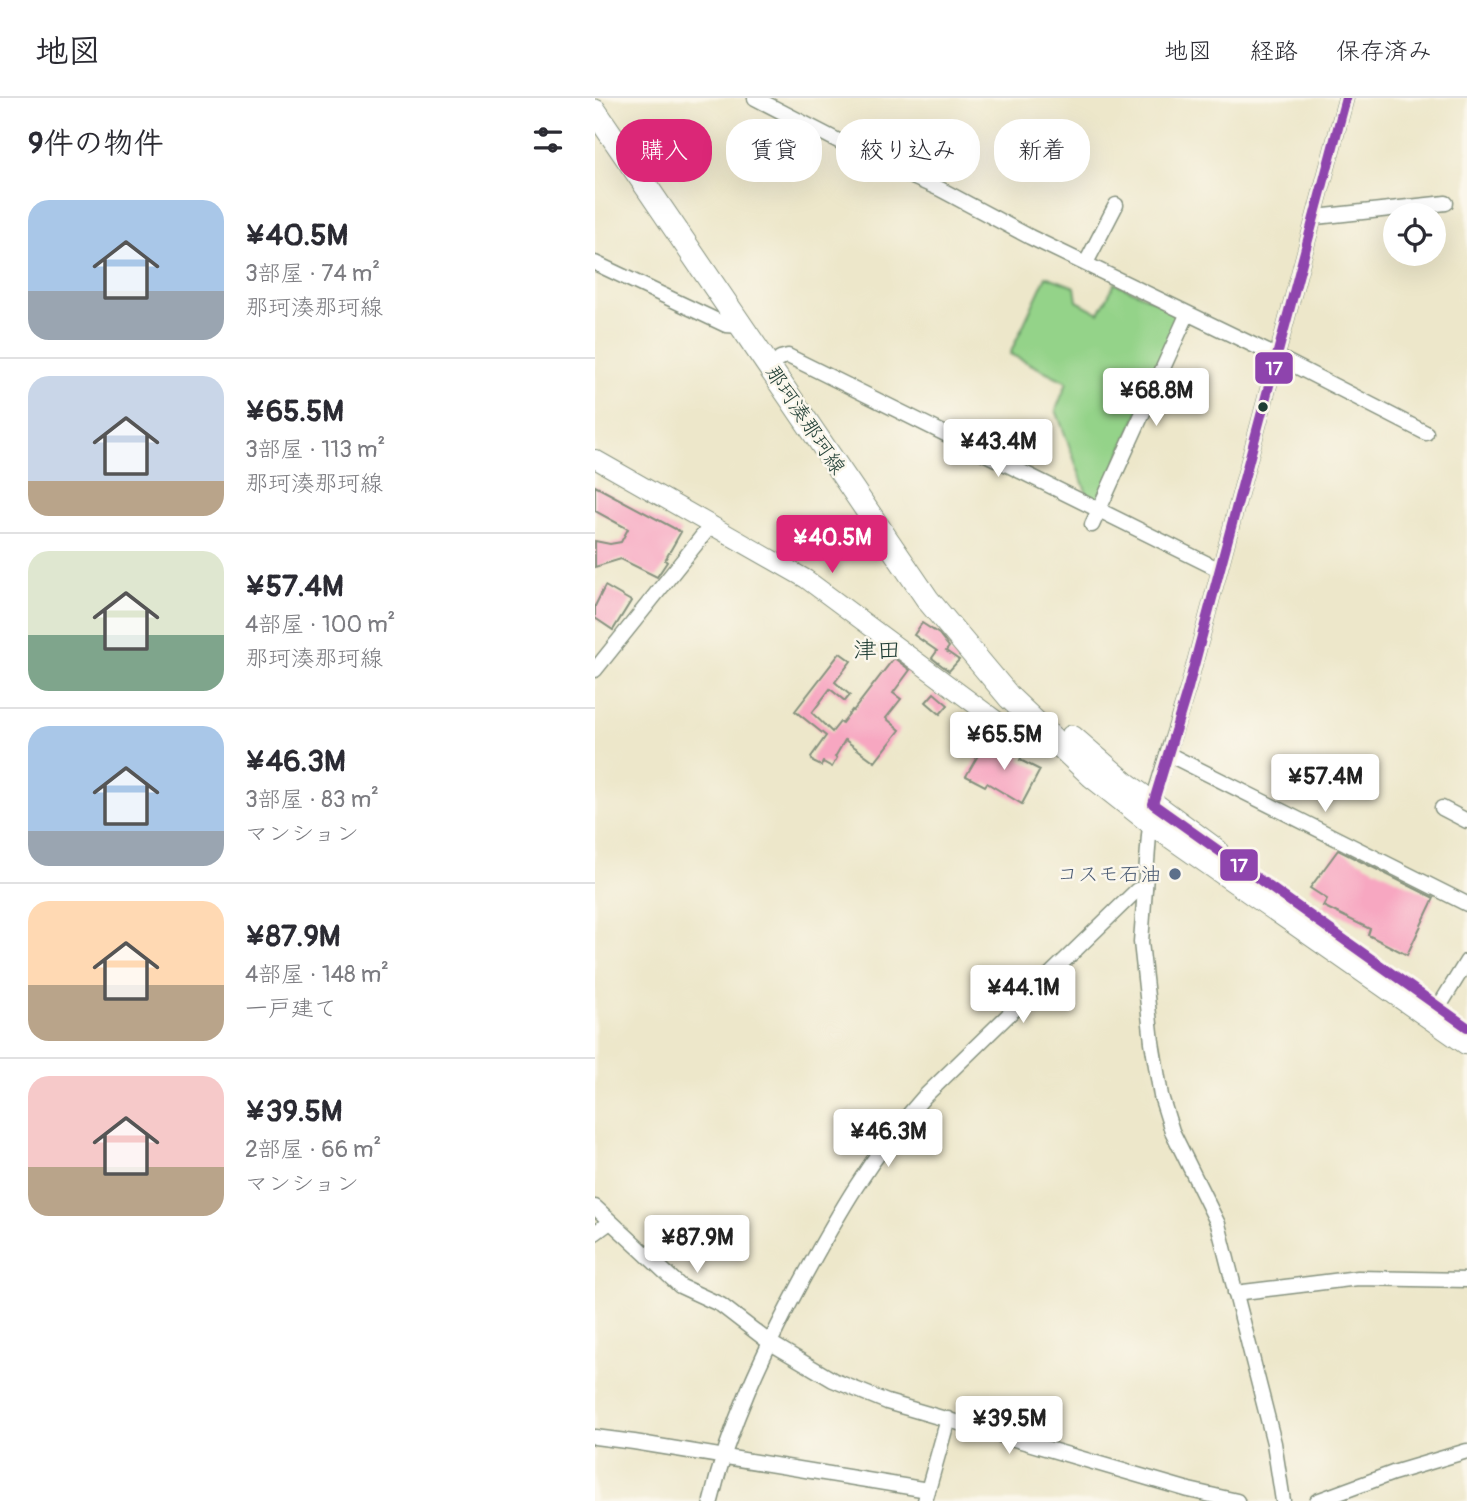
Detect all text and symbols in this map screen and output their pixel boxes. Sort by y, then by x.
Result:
text: 地図 [35,31,101,72]
text: 地図 [1164,37,1212,66]
text: 経路 [1250,37,1298,66]
text: 保存済み [1336,37,1432,66]
chip: 購入 [616,119,712,182]
chip: 賃貸 [726,119,822,182]
chip: 絞り込み [836,119,980,182]
chip: 新着 [994,119,1090,182]
icon: filters [529,121,567,159]
text: 9件の物件 [28,125,163,162]
map controls [1383,203,1446,266]
button: locate [1383,203,1446,266]
text: ¥40.5M [245,217,348,254]
icon: home [84,228,168,312]
text: 3部屋 · 74 m² [245,259,380,288]
text: 那珂湊那珂線 [245,293,383,322]
line badge: 17 [1254,351,1294,385]
text: 17 [1265,357,1284,381]
street label: 那珂湊那珂線 [759,360,851,480]
pin: ¥68.8M [1099,368,1213,428]
text: ¥68.8M [1119,376,1193,405]
text: ¥65.5M [245,393,344,430]
unlabelled marker [1256,400,1270,414]
icon: home [84,404,168,488]
pin: ¥43.4M [941,420,1055,479]
text: ¥43.4M [959,427,1037,456]
text: 3部屋 · 113 m² [245,435,385,464]
text: 那珂湊那珂線 [245,469,383,498]
pin: ¥40.5M [775,516,889,575]
text: ¥40.5M [792,523,872,552]
text: ¥57.4M [245,568,344,605]
icon: home [84,579,168,663]
text: 4部屋 · 100 m² [245,610,395,639]
district label: 津田 [853,636,901,665]
text: 那珂湊那珂線 [245,644,383,673]
pin: ¥65.5M [947,712,1061,772]
text: ¥65.5M [966,720,1042,749]
text: ¥46.3M [245,743,346,780]
icon: home [84,754,168,838]
pin: ¥57.4M [1268,754,1382,814]
text: ¥57.4M [1287,762,1363,791]
text: 3部屋 · 83 m² [245,785,379,814]
text: マンション [245,819,359,848]
line badge: 17 [1219,848,1259,882]
text: 17 [1230,854,1249,878]
place label: コスモ石油 [1057,861,1161,888]
marker: コスモ石油 [1167,866,1183,882]
text: ¥87.9M [245,918,340,955]
icon: home [84,929,168,1013]
text: 4部屋 · 148 m² [245,960,389,989]
pin: ¥44.1M [966,965,1080,1025]
text: ¥44.1M [986,973,1060,1002]
text: 一戸建て [245,994,337,1023]
text: ¥39.5M [245,1093,342,1130]
icon: home [84,1104,168,1188]
pin: ¥46.3M [831,1110,945,1169]
text: ¥46.3M [849,1117,927,1146]
text: 2部屋 · 66 m² [245,1135,381,1164]
text: マンション [245,1169,359,1198]
pin: ¥87.9M [640,1216,754,1275]
text: ¥87.9M [660,1223,734,1252]
pin: ¥39.5M [952,1396,1066,1456]
text: ¥39.5M [972,1404,1046,1433]

